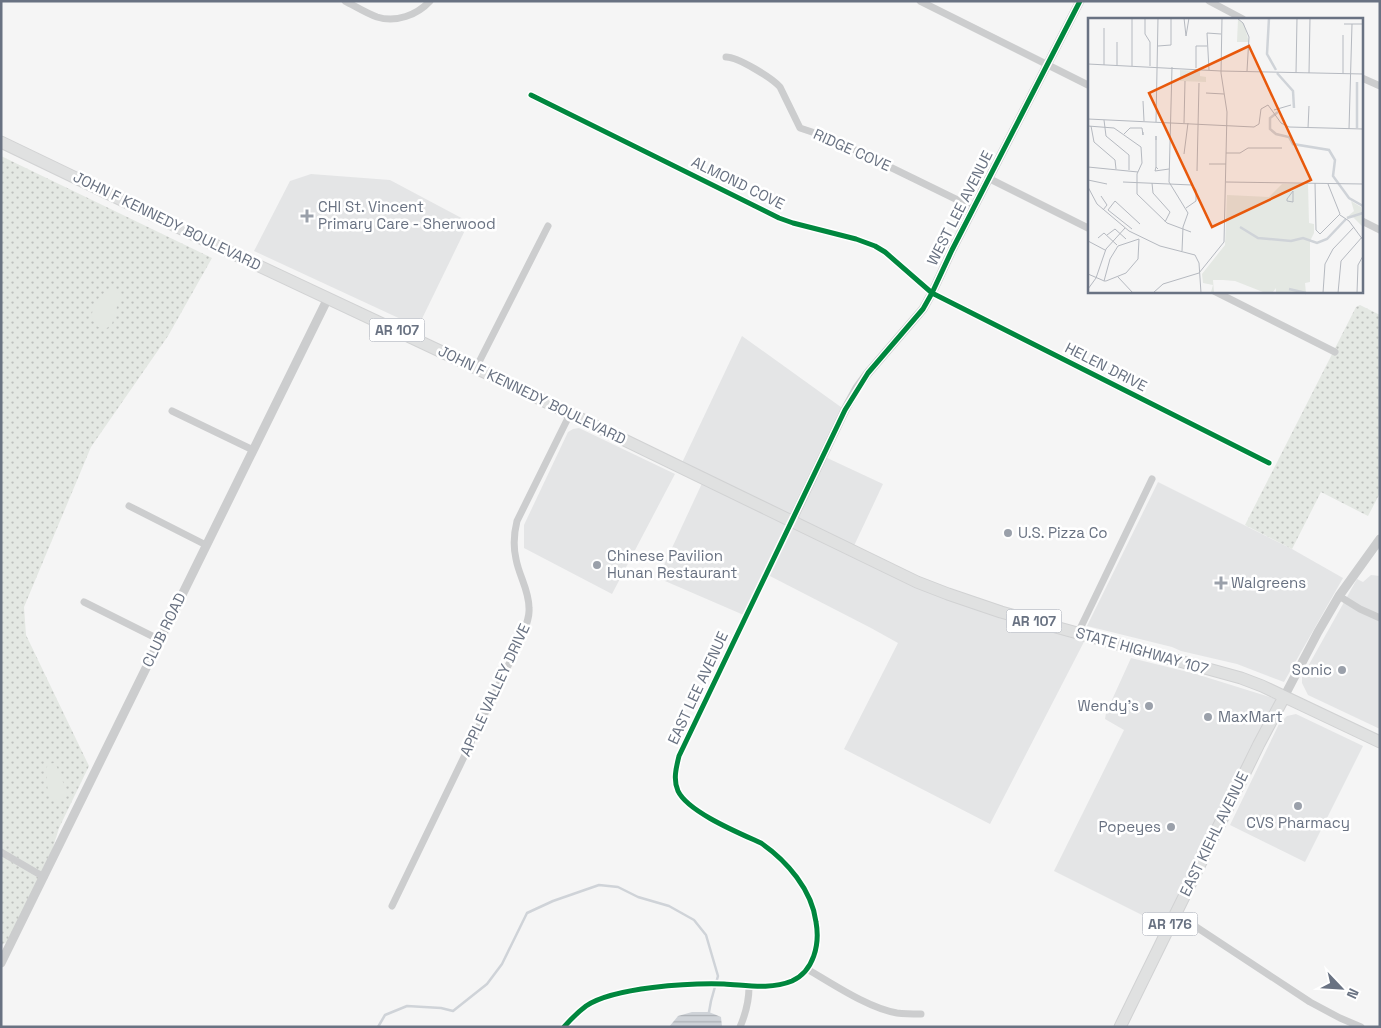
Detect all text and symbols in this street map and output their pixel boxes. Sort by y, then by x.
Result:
inset map [1088,18,1364,292]
street label: RIDGE COVE [811,124,894,175]
street label: WEST LEE AVENUE [922,147,997,268]
street label: ALMOND COVE [688,152,788,213]
street label: JOHN F KENNEDY BOULEVARD [70,167,264,274]
place label: CHI St. Vincent Primary Care - Sherwood [318,197,496,233]
marker: CHI St. Vincent Primary Care - Sherwood [300,209,314,223]
road number: AR 107 [370,318,424,342]
street label: HELEN DRIVE [1062,338,1150,395]
street label: JOHN F KENNEDY BOULEVARD [435,341,629,448]
place label: U.S. Pizza Co [1018,523,1108,542]
marker: U.S. Pizza Co [1002,527,1014,539]
place label: Chinese Pavilion Hunan Restaurant [607,546,737,582]
marker: Chinese Pavilion Hunan Restaurant [591,559,603,571]
place label: Walgreens [1231,573,1306,592]
marker: Walgreens [1215,577,1227,589]
street label: CLUB ROAD [137,590,190,670]
road number: AR 107 [1006,610,1062,632]
street label: APPLE VALLEY DRIVE [455,620,534,759]
street label: STATE HIGHWAY 107 [1074,622,1211,679]
street label: EAST LEE AVENUE [663,628,732,747]
place label: Sonic [1292,660,1332,679]
marker: Sonic [1336,664,1348,676]
place label: Wendy's [1078,696,1139,715]
marker: Wendy's [1143,700,1155,712]
place label: MaxMart [1218,707,1283,726]
marker: MaxMart [1202,711,1214,723]
street label: EAST KIEHL AVENUE [1175,768,1252,899]
marker: CVS Pharmacy [1292,800,1304,812]
place label: CVS Pharmacy [1246,813,1350,832]
place label: Popeyes [1098,817,1161,836]
marker: Popeyes [1165,821,1177,833]
road number: AR 176 [1142,912,1198,936]
north arrow [1316,963,1366,1013]
text: N [1343,985,1363,1002]

